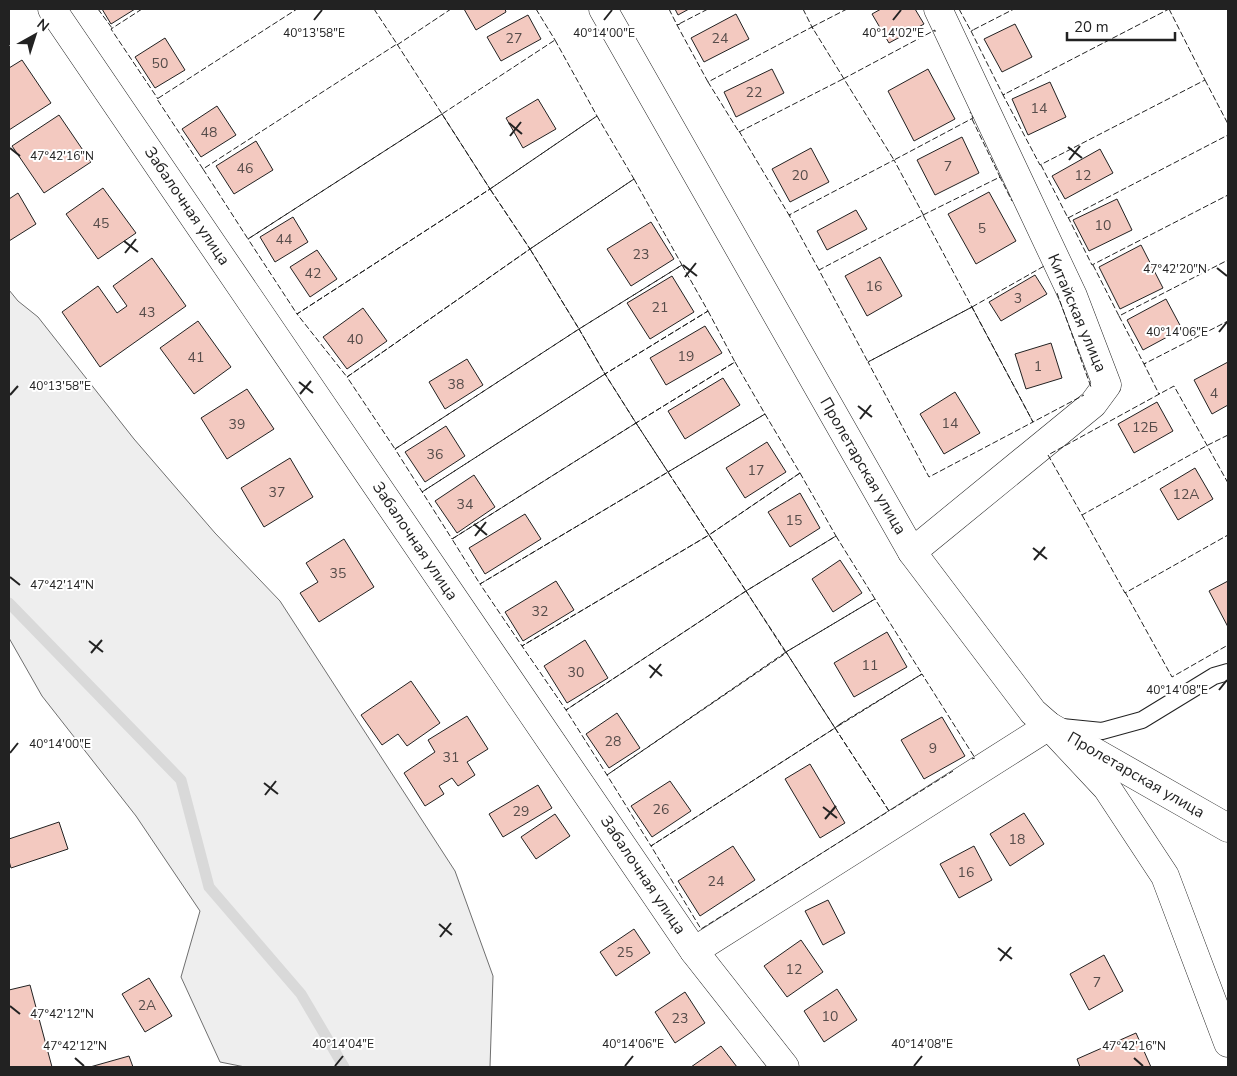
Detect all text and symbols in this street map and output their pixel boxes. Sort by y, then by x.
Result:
north arrow [10,10,60,60]
scale bar [1067,10,1174,42]
text: N [33,15,53,36]
text: 20 m [1074,17,1109,37]
text: 40°13'58"E [283,25,345,41]
text: 40°14'00"E [573,25,635,41]
text: 40°14'02"E [862,25,924,41]
house number: 27 [506,29,522,48]
house number: 24 [712,29,728,48]
house number: 50 [152,54,168,73]
house number: 22 [746,83,762,102]
house number: 14 [1031,99,1047,118]
house number: 48 [201,123,217,142]
street label: Забалочная улица [139,142,235,270]
text: 47°42'16"N [30,148,94,164]
house number: 7 [944,157,952,176]
house number: 46 [237,159,253,178]
house number: 20 [792,166,808,185]
house number: 12 [1075,166,1091,185]
house number: 45 [93,214,109,233]
house number: 10 [1095,216,1111,235]
house number: 5 [978,219,986,238]
house number: 44 [276,230,292,249]
house number: 23 [633,245,649,264]
street label: Китайская улица [1042,250,1112,376]
text: 47°42'20"N [1143,261,1207,277]
house number: 42 [305,264,321,283]
house number: 16 [866,277,882,296]
house number: 3 [1014,289,1022,308]
house number: 21 [652,298,668,317]
house number: 43 [139,303,155,322]
text: 40°14'06"E [1146,324,1208,340]
house number: 40 [347,330,363,349]
house number: 19 [678,347,694,366]
house number: 41 [188,348,204,367]
house number: 1 [1034,357,1042,376]
house number: 38 [448,375,464,394]
text: 40°13'58"E [29,378,91,394]
house number: 4 [1210,384,1218,403]
street label: Пролетарская улица [815,393,911,539]
house number: 14 [942,414,958,433]
house number: 39 [229,415,245,434]
house number: 12Б [1132,418,1158,437]
house number: 36 [427,445,443,464]
house number: 17 [748,461,764,480]
street label: Забалочная улица [367,477,463,605]
house number: 37 [269,483,285,502]
house number: 12А [1172,485,1200,504]
house number: 34 [457,495,473,514]
house number: 15 [786,511,802,530]
house number: 35 [330,564,346,583]
text: 47°42'14"N [30,577,94,593]
house number: 32 [532,602,548,621]
house number: 11 [862,656,878,675]
house number: 30 [568,663,584,682]
text: 40°14'08"E [1146,682,1208,698]
street label: Пролетарская улица [1063,727,1209,823]
house number: 28 [605,732,621,751]
text: 40°14'00"E [29,736,91,752]
house number: 9 [929,739,937,758]
house number: 31 [443,748,459,767]
house number: 26 [653,800,669,819]
house number: 29 [513,802,529,821]
street label: Забалочная улица [595,811,691,939]
house number: 18 [1009,830,1025,849]
house number: 16 [958,863,974,882]
house number: 24 [708,872,724,891]
house number: 25 [617,943,633,962]
house number: 12 [786,960,802,979]
house number: 7 [1093,973,1101,992]
house number: 2А [138,996,156,1015]
text: 47°42'12"N [30,1006,94,1022]
house number: 10 [822,1007,838,1026]
house number: 23 [672,1009,688,1028]
text: 40°14'04"E [312,1036,374,1052]
text: 40°14'06"E [602,1036,664,1052]
text: 40°14'08"E [891,1036,953,1052]
text: 47°42'12"N [43,1038,107,1054]
text: 47°42'16"N [1102,1038,1166,1054]

